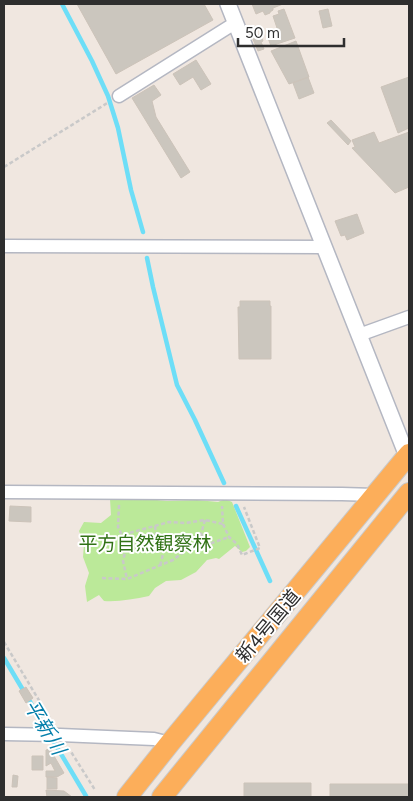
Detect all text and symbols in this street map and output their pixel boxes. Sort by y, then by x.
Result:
scale bar [238,15,344,47]
text: 50 m [245,24,280,42]
park label: 平方自然観察林 [78,532,212,555]
street label: 新4号国道 [231,585,305,667]
water label: 平新川 [19,695,72,761]

